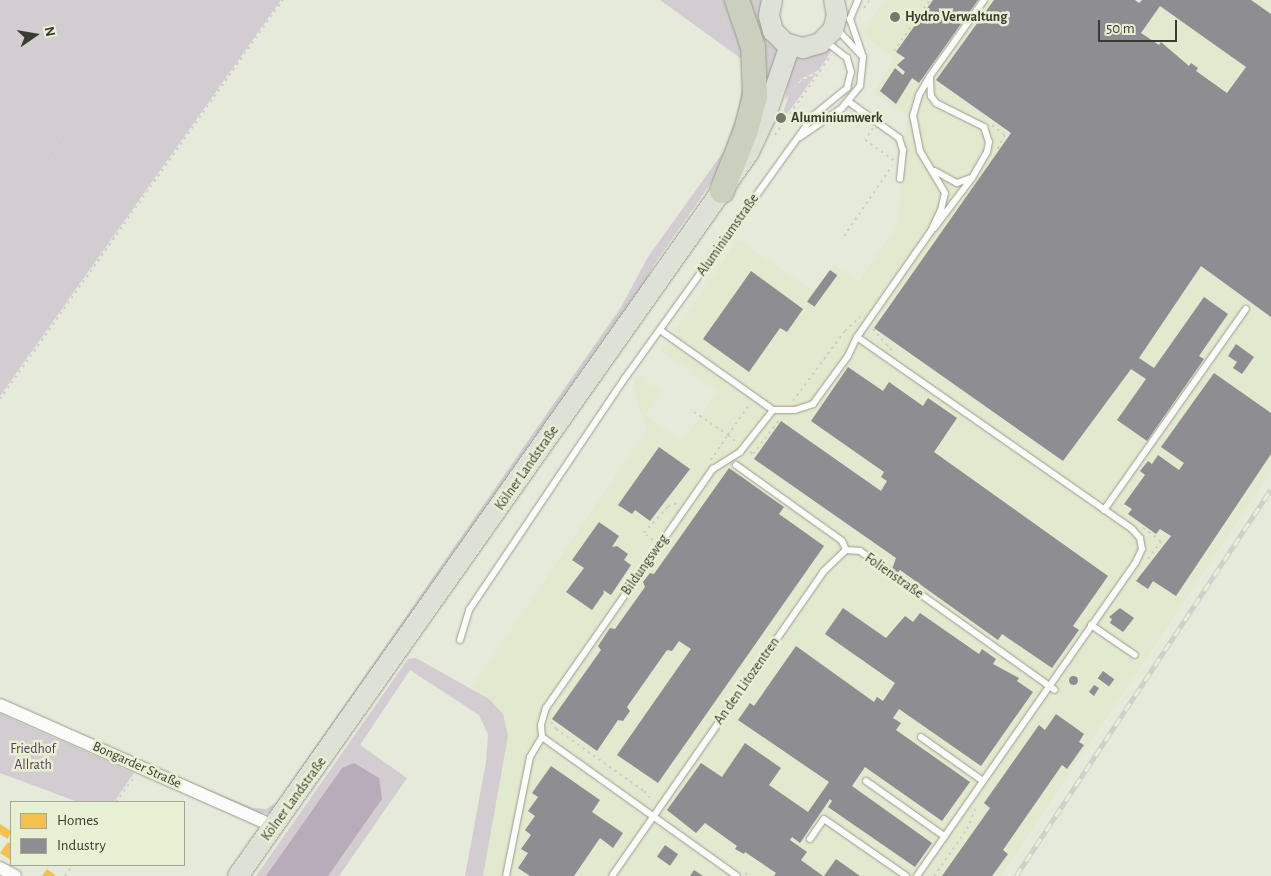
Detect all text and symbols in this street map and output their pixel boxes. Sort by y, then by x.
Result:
place label: Hydro Verwaltung [905,9,1007,25]
north arrow [10,10,60,60]
scale bar [1101,10,1180,42]
marker: Hydro Verwaltung [889,11,901,23]
text: 50 m [1106,21,1135,36]
text: N [42,25,58,38]
place label: Aluminiumwerk [791,110,883,126]
marker: Aluminiumwerk [775,112,787,124]
street label: Aluminiumstraße [693,191,763,279]
street label: Kölner Landstraße [492,422,562,514]
street label: Bildungsweg [618,531,672,599]
street label: Folienstraße [861,550,927,602]
street label: An den Litozentren [711,634,783,728]
street label: Bongarder Straße [90,738,184,792]
park label: Friedhof Allrath [10,741,56,774]
street label: Kölner Landstraße [258,754,330,844]
legend [10,801,185,866]
text: Homes [57,813,99,828]
text: Industry [57,838,106,853]

